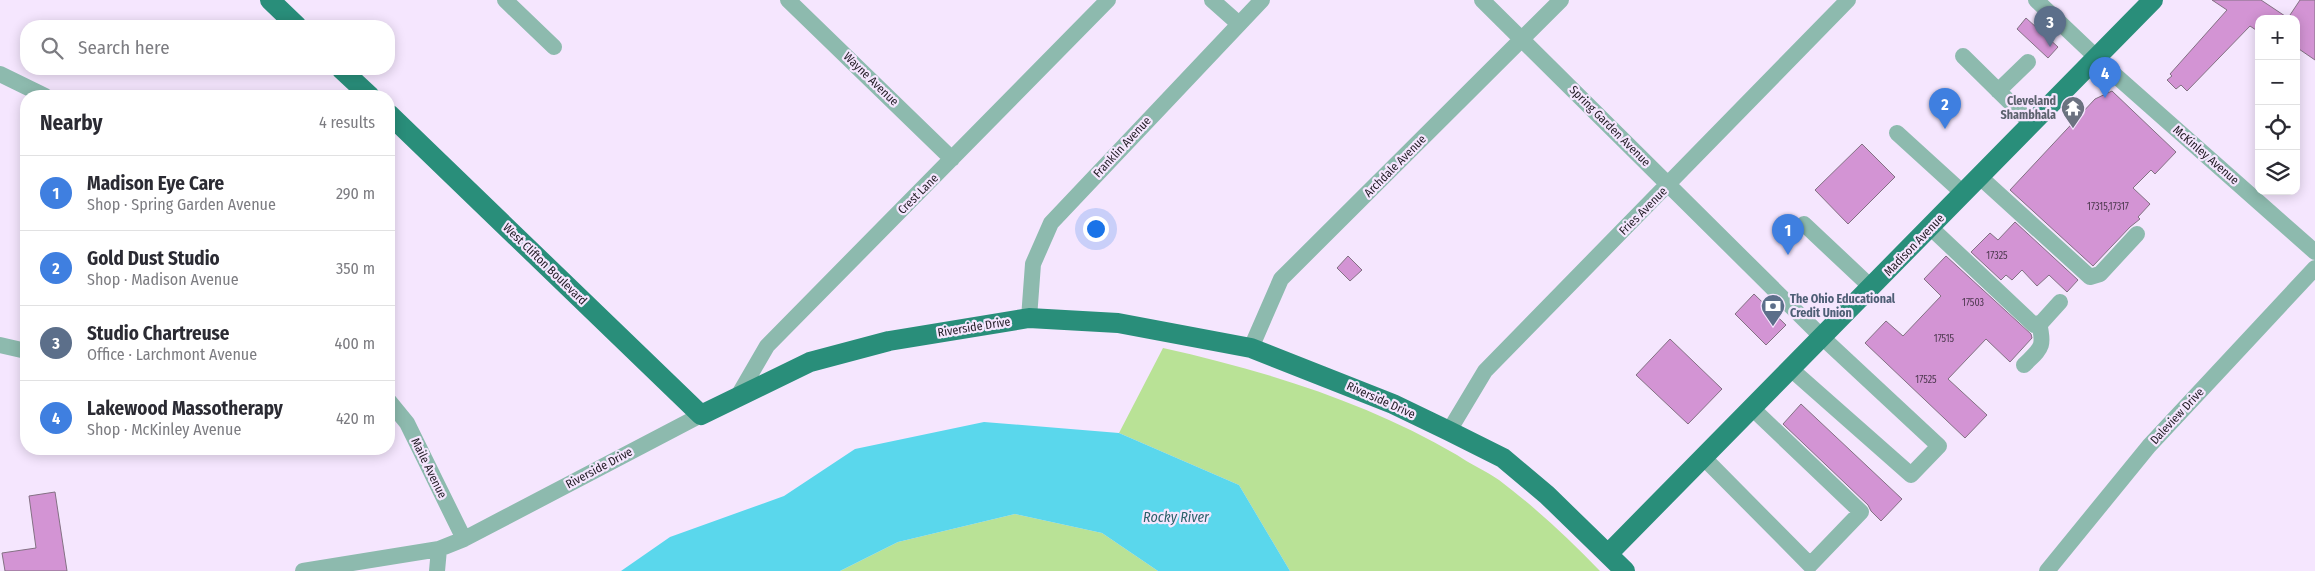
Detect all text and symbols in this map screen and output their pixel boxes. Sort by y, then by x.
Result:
pin: 3 [2034,6,2066,47]
map controls [2255,15,2300,195]
button: + [2255,15,2300,60]
search box [20,20,395,75]
icon: search [38,34,66,62]
text: Search here [78,36,170,59]
street label: Wayne Avenue [841,49,901,109]
pin: 4 [2089,57,2121,98]
button: − [2255,60,2300,105]
street label: Spring Garden Avenue [1567,83,1653,169]
pin: 2 [1929,88,1961,129]
place label: Cleveland Shambhala [2001,94,2056,122]
temple icon: Cleveland Shambhala [2060,95,2086,129]
button: locate [2255,105,2300,150]
text: Nearby [40,110,102,136]
text: 4 results [319,113,375,132]
street label: Franklin Avenue [1090,114,1154,180]
street label: McKinley Avenue [2170,123,2242,187]
street label: Archdale Avenue [1361,132,1429,200]
button: layers [2255,150,2300,195]
street label: Crest Lane [895,171,941,217]
text: Madison Eye Care [87,172,224,195]
text: 1 [53,184,59,203]
text: 290 m [336,184,375,203]
street label: Fries Avenue [1616,184,1670,238]
text: Shop · Spring Garden Avenue [87,195,276,214]
house number: 17315,17317 [2087,201,2129,213]
street label: Madison Avenue [1881,211,1947,279]
pin: 1 [1772,214,1804,255]
your location [1083,216,1109,242]
street label: West Clifton Boulevard [500,220,590,308]
text: Gold Dust Studio [87,247,220,270]
house number: 17325 [1986,250,2008,262]
text: 2 [52,259,60,278]
text: 350 m [336,259,375,278]
text: Shop · Madison Avenue [87,270,239,289]
place label: The Ohio Educational Credit Union [1790,292,1896,320]
bank icon: The Ohio Educational Credit Union [1760,293,1786,327]
house number: 17503 [1962,297,1984,309]
street label: Riverside Drive [937,314,1011,340]
text: Studio Chartreuse [87,322,229,345]
house number: 17515 [1934,333,1955,345]
text: 3 [52,334,60,353]
text: 400 m [335,334,375,353]
text: Office · Larchmont Avenue [87,345,257,364]
house number: 17525 [1915,374,1937,386]
street label: Riverside Drive [1345,379,1417,421]
street label: Daleview Drive [2147,385,2207,447]
text: Lakewood Massotherapy [87,397,283,420]
text: 4 [52,409,60,428]
text: 420 m [336,409,375,428]
text: Shop · McKinley Avenue [87,420,241,439]
street label: Maile Avenue [408,436,450,500]
street label: Riverside Drive [563,445,635,491]
water label: Rocky River [1143,509,1210,526]

